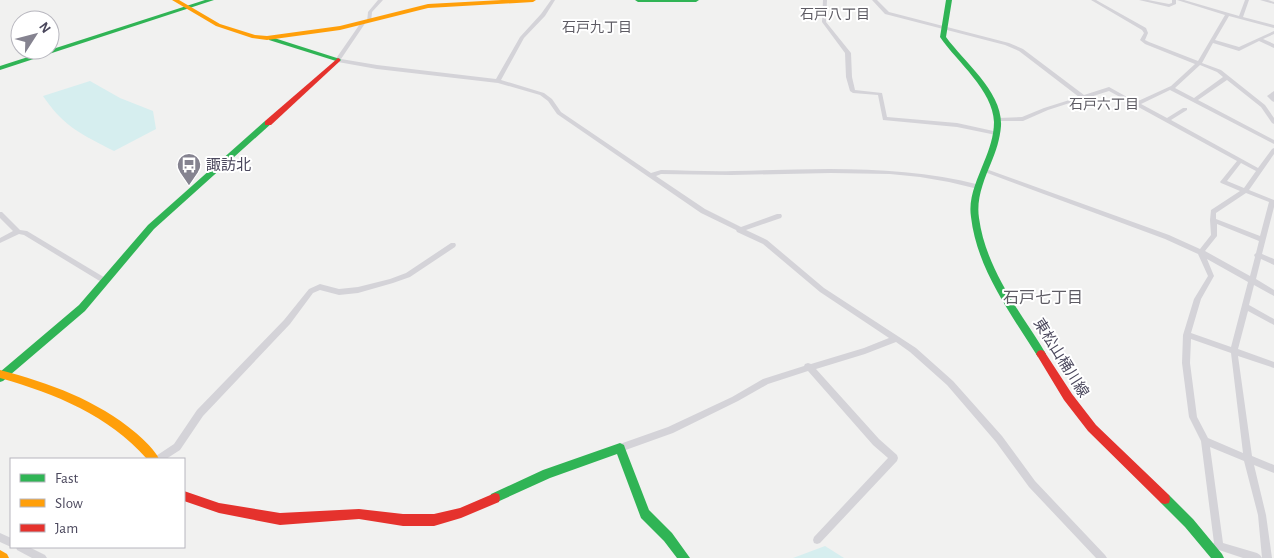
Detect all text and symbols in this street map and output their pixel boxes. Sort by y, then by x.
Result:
district label: 石戸八丁目 [800,8,870,22]
north arrow [10,10,60,60]
text: N [36,20,53,36]
district label: 石戸九丁目 [562,20,632,35]
district label: 石戸六丁目 [1069,97,1139,112]
bus stop icon: 諏訪北 [176,152,202,186]
place label: 諏訪北 [206,156,251,173]
district label: 石戸七丁目 [1003,290,1083,306]
street label: 東松山桶川線 [1031,315,1092,400]
legend [10,458,185,548]
text: Fast [55,471,79,486]
text: Slow [55,496,83,511]
text: Jam [55,521,78,536]

